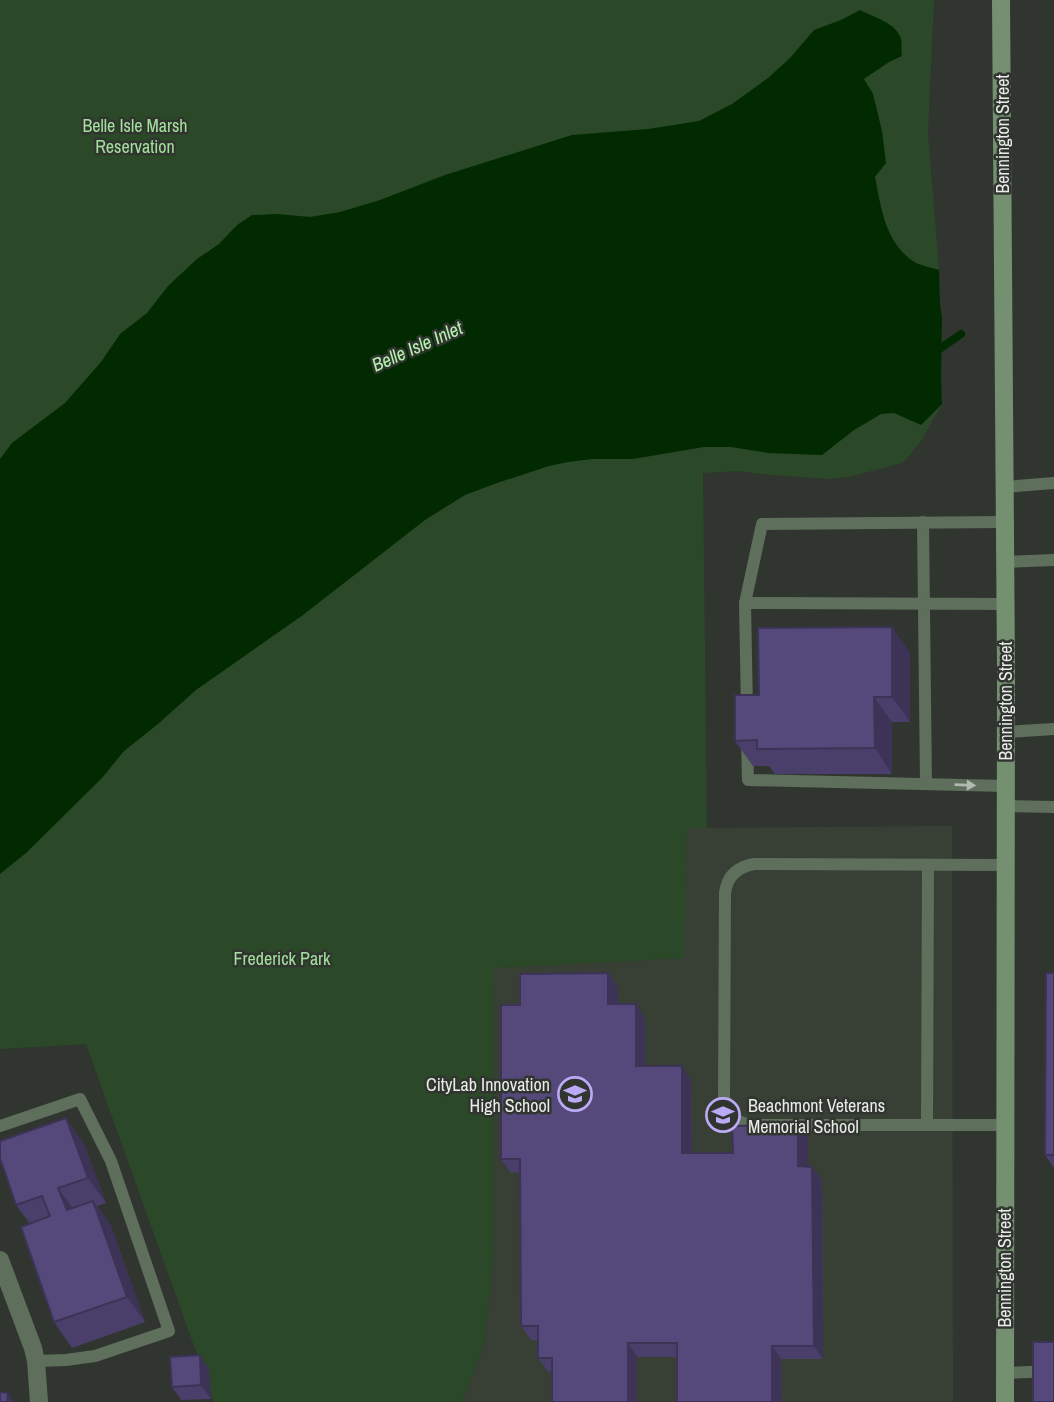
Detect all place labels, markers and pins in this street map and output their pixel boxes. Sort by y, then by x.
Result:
place label: CityLab Innovation High School [426,1072,550,1118]
school or university icon: CityLab Innovation High School [556,1075,594,1113]
place label: Beachmont Veterans Memorial School [748,1093,885,1139]
school or university icon: Beachmont Veterans Memorial School [704,1096,742,1134]

